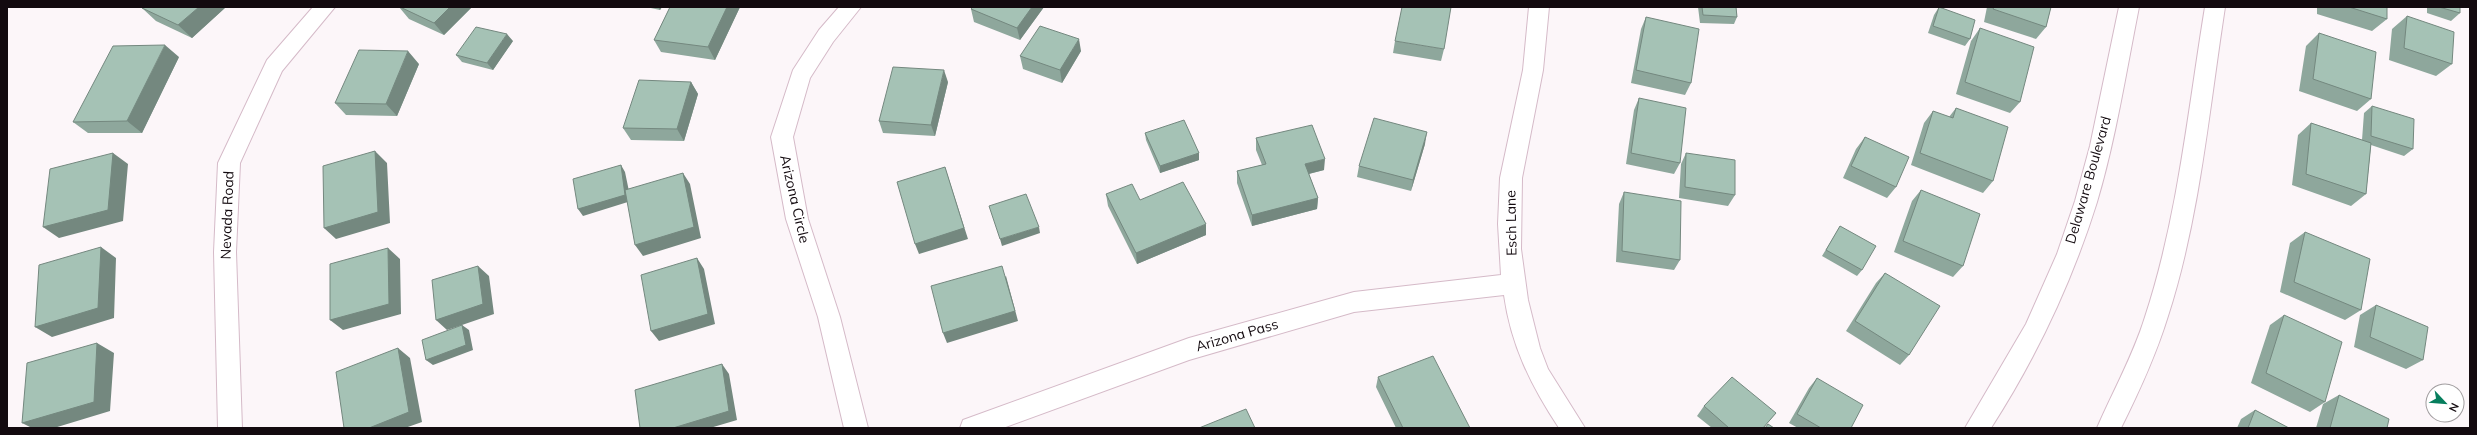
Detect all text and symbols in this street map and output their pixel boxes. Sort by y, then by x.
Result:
street label: Delaware Boulevard [2061,114,2115,246]
street label: Arizona Circle [776,153,814,245]
street label: Nevada Road [216,170,238,260]
street label: Esch Lane [1501,190,1521,256]
street label: Arizona Pass [1194,315,1280,355]
north arrow [2425,383,2465,423]
text: N [2446,401,2462,414]

